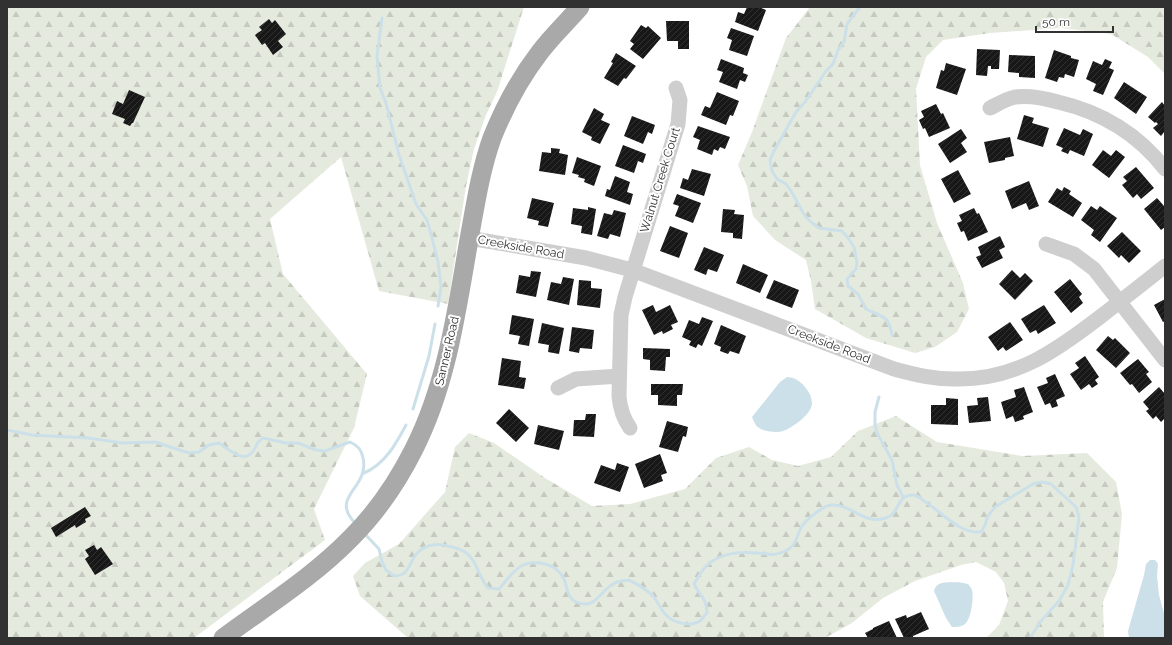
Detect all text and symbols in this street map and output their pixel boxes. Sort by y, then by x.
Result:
scale bar [1036,8,1113,34]
text: 50 m [1042,15,1070,29]
street label: Walnut Creek Court [637,126,683,234]
street label: Creekside Road [477,233,565,261]
street label: Sanner Road [432,315,462,387]
street label: Creekside Road [786,322,872,366]

